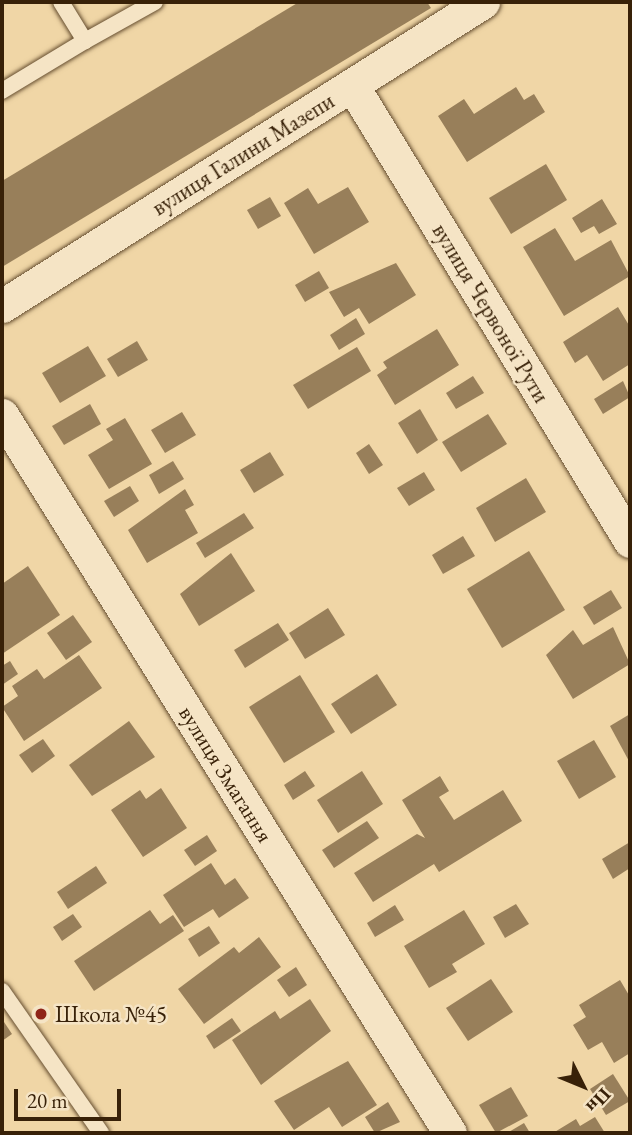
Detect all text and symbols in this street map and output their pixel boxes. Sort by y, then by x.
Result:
street label: вулиця Галини Мазепи [147,87,339,221]
street label: вулиця Червоної Рути [427,218,555,408]
street label: вулиця Змагання [173,701,279,847]
place label: Школа №45 [55,1000,167,1028]
marker: Школа №45 [33,1006,49,1022]
north arrow [548,1051,618,1121]
scale bar [18,1076,124,1120]
text: Пн [581,1083,617,1119]
text: 20 m [27,1087,68,1114]

